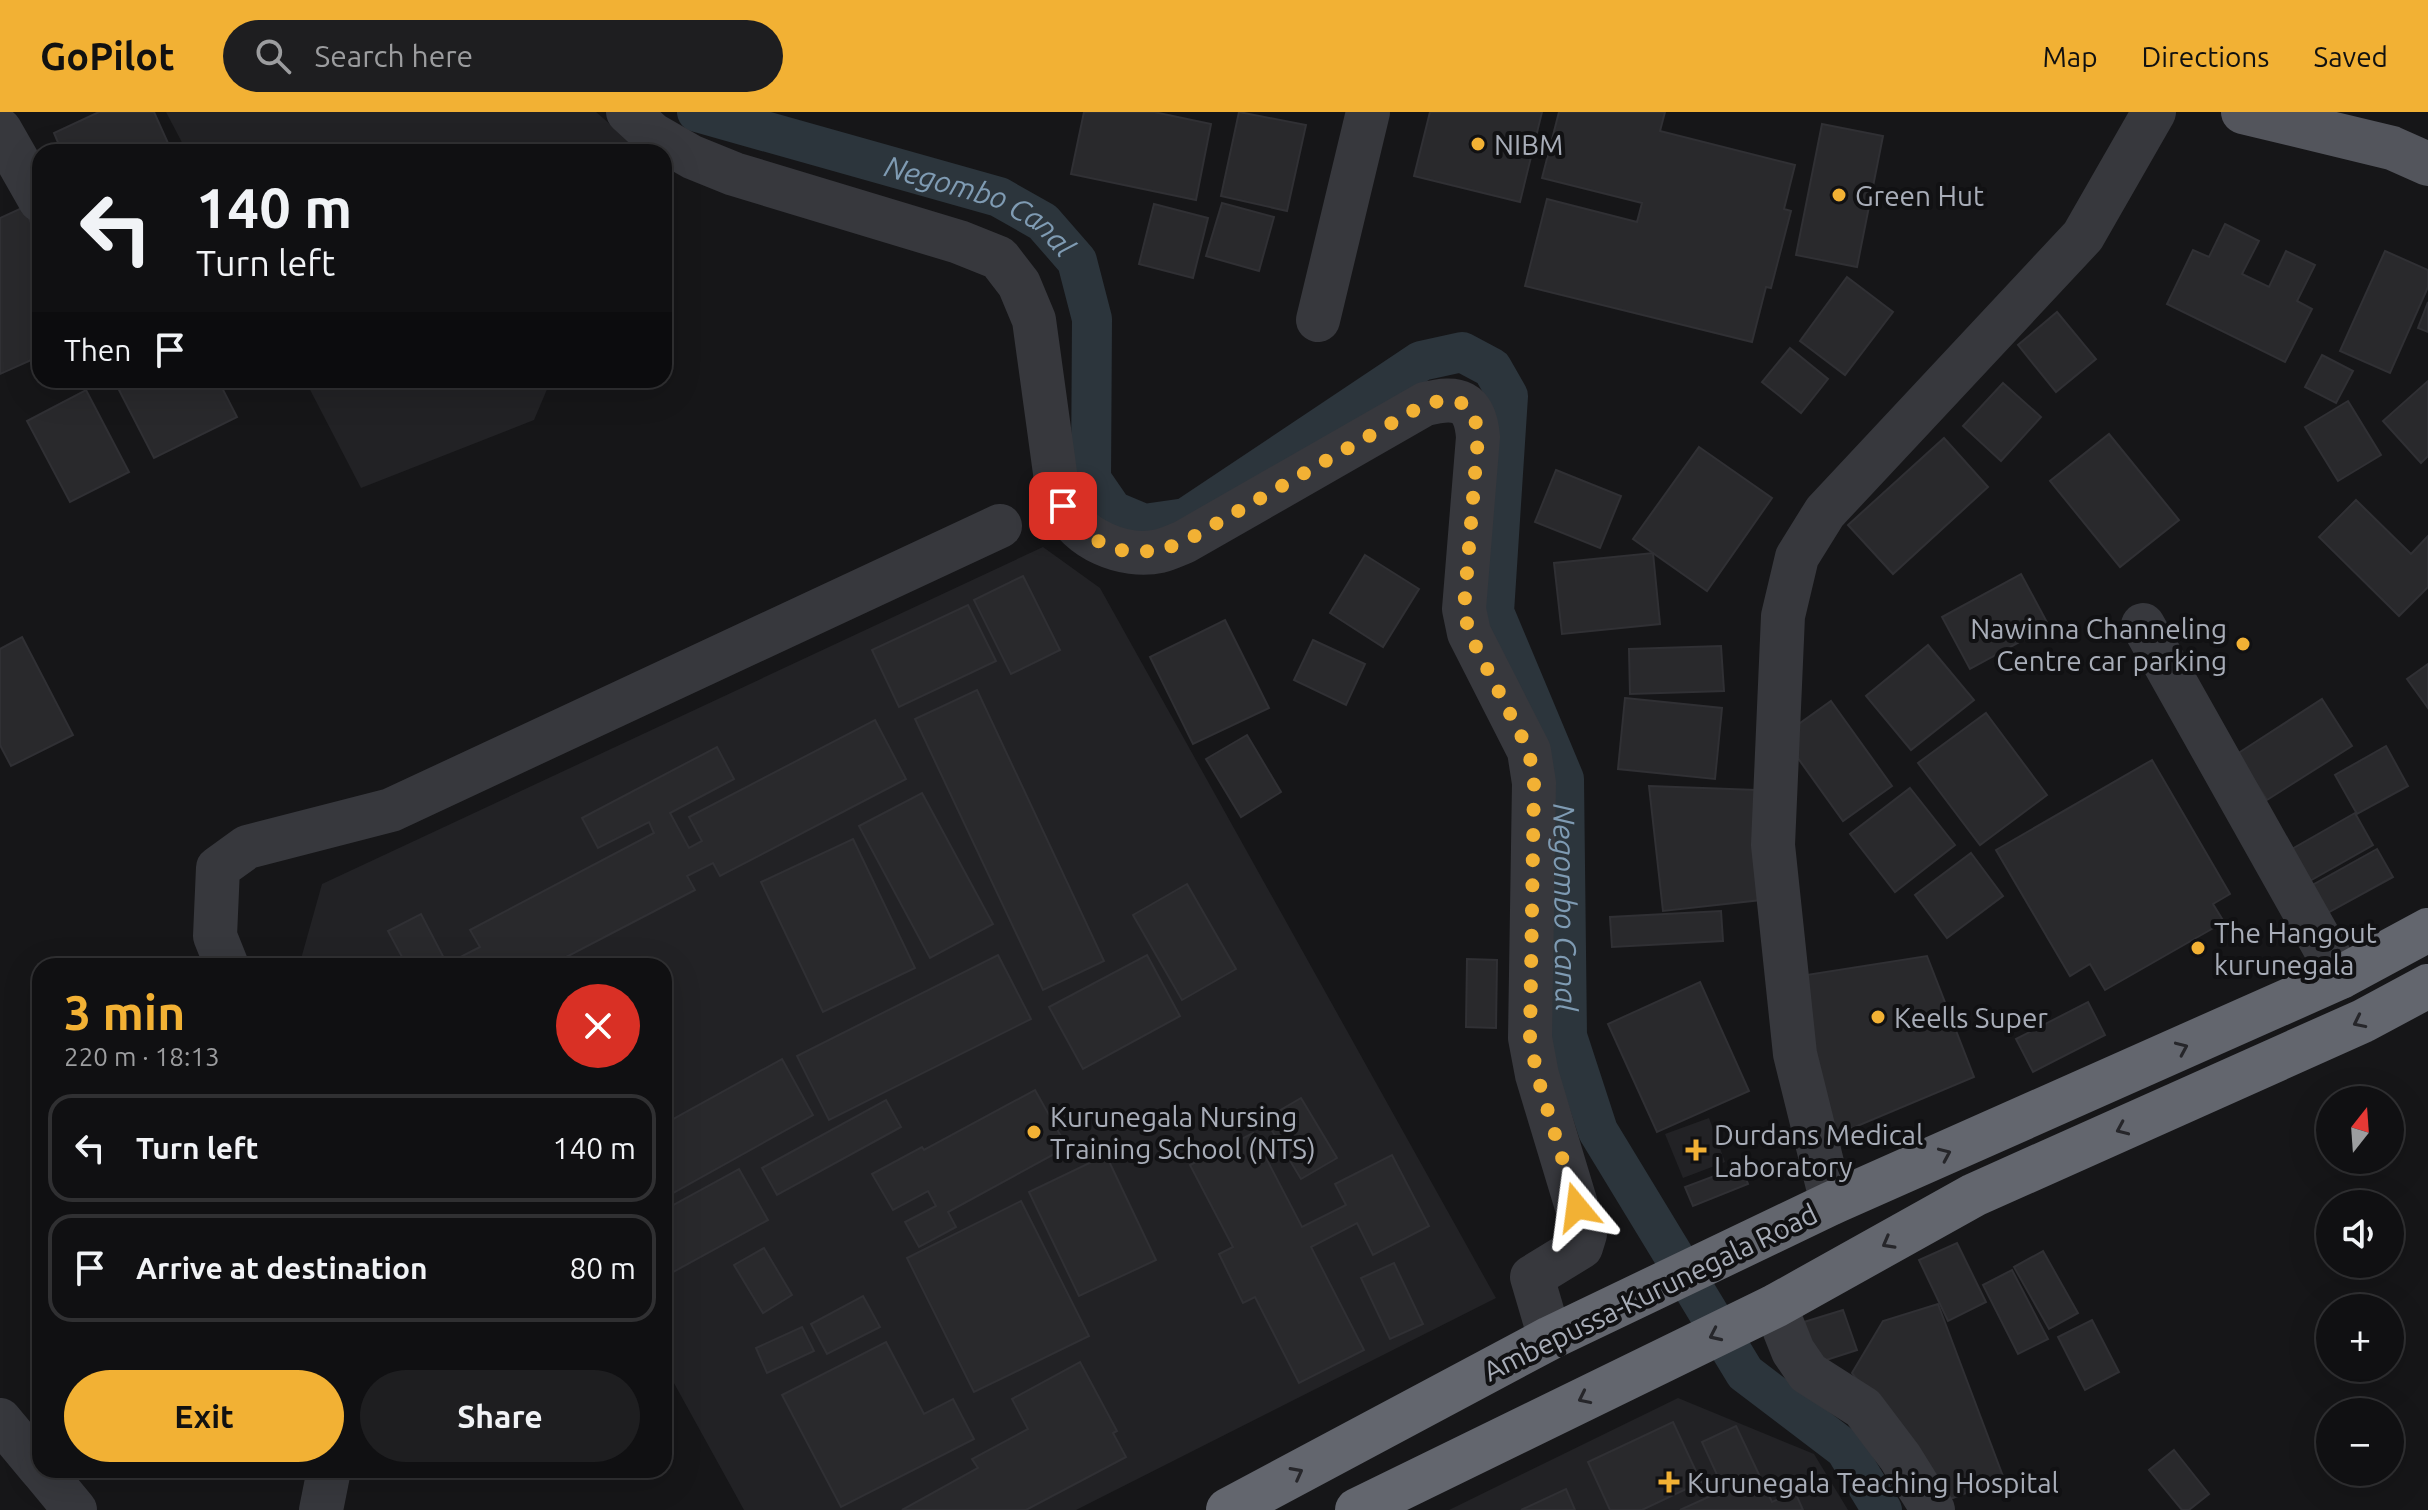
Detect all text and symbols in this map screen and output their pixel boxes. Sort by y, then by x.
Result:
search box [223,20,783,92]
icon: search [251,34,295,78]
text: GoPilot [40,35,175,77]
text: Search here [315,39,473,73]
text: Map [2042,41,2098,72]
text: Directions [2142,41,2269,72]
text: Saved [2313,41,2388,72]
place label: NIBM [1494,129,1563,160]
marker: NIBM [1469,135,1487,153]
water label: Negombo Canal [881,149,1082,264]
icon: left [64,176,168,280]
text: 140 m [196,176,352,239]
place label: Green Hut [1855,180,1984,211]
marker: Green Hut [1830,186,1848,204]
text: Turn left [196,242,335,283]
icon: arrive [148,328,192,372]
text: Then [64,333,132,367]
pin [1029,472,1097,540]
icon: arrive [1041,484,1085,528]
place label: Nawinna Channeling Centre car parking [1970,613,2227,676]
marker: Nawinna Channeling Centre car parking [2234,635,2252,653]
water label: Negombo Canal [1547,803,1584,1013]
place label: The Hangout kurunegala [2214,917,2377,980]
marker: The Hangout kurunegala [2189,939,2207,957]
button: close [556,984,640,1068]
text: 3 min [64,985,185,1039]
place label: Keells Super [1894,1002,2048,1033]
marker: Keells Super [1869,1008,1887,1026]
one-way arrow [2352,1012,2367,1028]
text: 220 m · 18:13 [64,1042,220,1071]
one-way arrow [2174,1042,2189,1058]
north arrow [2316,1086,2404,1174]
map controls [2316,1086,2404,1486]
place label: Kurunegala Nursing Training School (NTS) [1050,1101,1316,1165]
place label: Durdans Medical Laboratory [1714,1119,1923,1182]
one-way arrow [2115,1119,2130,1135]
marker: Kurunegala Nursing Training School (NTS) [1025,1123,1043,1141]
icon: left [68,1126,112,1170]
text: Turn left [136,1131,258,1165]
text: 140 m [552,1131,636,1165]
marker: Durdans Medical Laboratory [1685,1139,1707,1161]
one-way arrow [1937,1147,1951,1163]
position arrow [1535,1165,1619,1249]
button: sound [2316,1190,2404,1278]
street label: Ambepussa-Kurunegala Road [1478,1198,1822,1386]
one-way arrow [1883,1233,1897,1249]
icon: arrive [68,1246,112,1290]
text: Arrive at destination [136,1251,428,1285]
text: 80 m [569,1251,636,1285]
button: + [2316,1294,2404,1382]
one-way arrow [1708,1325,1723,1341]
button: Exit [64,1370,344,1462]
button: Share [360,1370,640,1462]
one-way arrow [1578,1388,1593,1403]
button: − [2316,1398,2404,1486]
place label: Kurunegala Teaching Hospital [1687,1467,2059,1498]
one-way arrow [1288,1468,1303,1483]
marker: Kurunegala Teaching Hospital [1658,1471,1680,1493]

